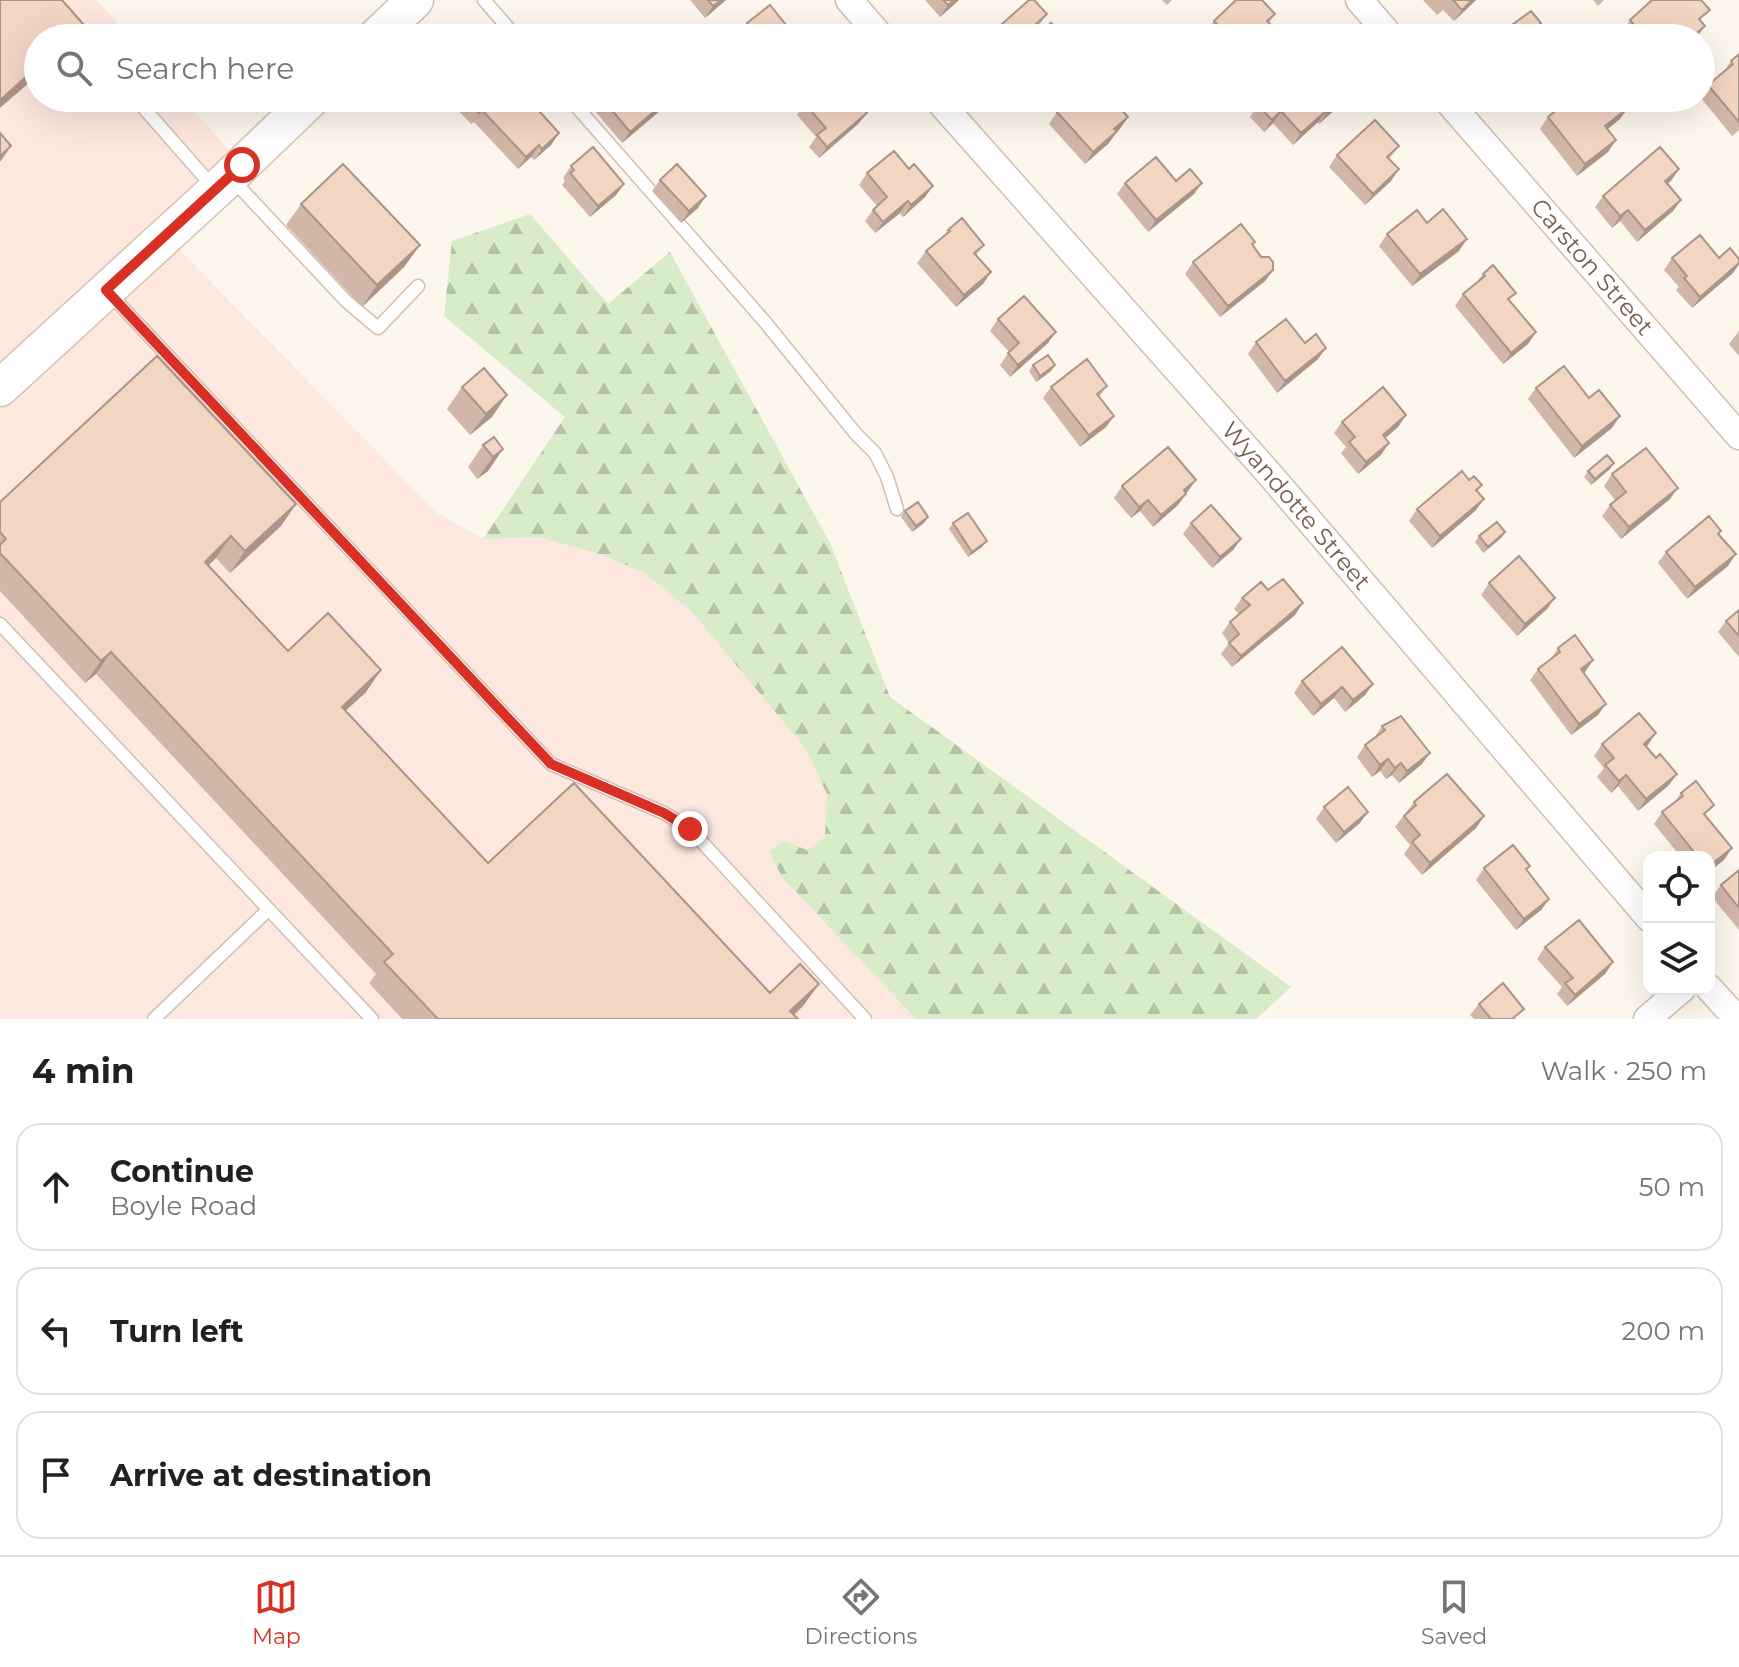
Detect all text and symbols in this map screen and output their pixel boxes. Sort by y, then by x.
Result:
search box [24,24,1715,112]
icon: search [52,46,96,90]
text: Search here [116,50,294,87]
route start [224,147,260,183]
street label: Carston Street [1525,192,1660,341]
street label: Wyandotte Street [1216,415,1377,596]
route end [672,811,708,847]
map controls [1643,851,1715,995]
button: locate [1643,851,1715,923]
button: layers [1643,923,1715,995]
text: 4 min [32,1050,134,1092]
text: Walk · 250 m [1540,1055,1707,1087]
text: Continue [110,1153,254,1190]
icon: ahead [34,1165,78,1209]
text: 50 m [1639,1171,1705,1203]
text: Boyle Road [110,1190,257,1222]
icon: left [34,1309,78,1353]
text: Turn left [110,1313,243,1350]
text: 200 m [1621,1315,1705,1347]
icon: arrive [34,1453,78,1497]
text: Arrive at destination [110,1457,432,1494]
tab: Map [252,1575,301,1650]
tab: Directions [805,1575,917,1650]
tab: Saved [1421,1575,1487,1650]

